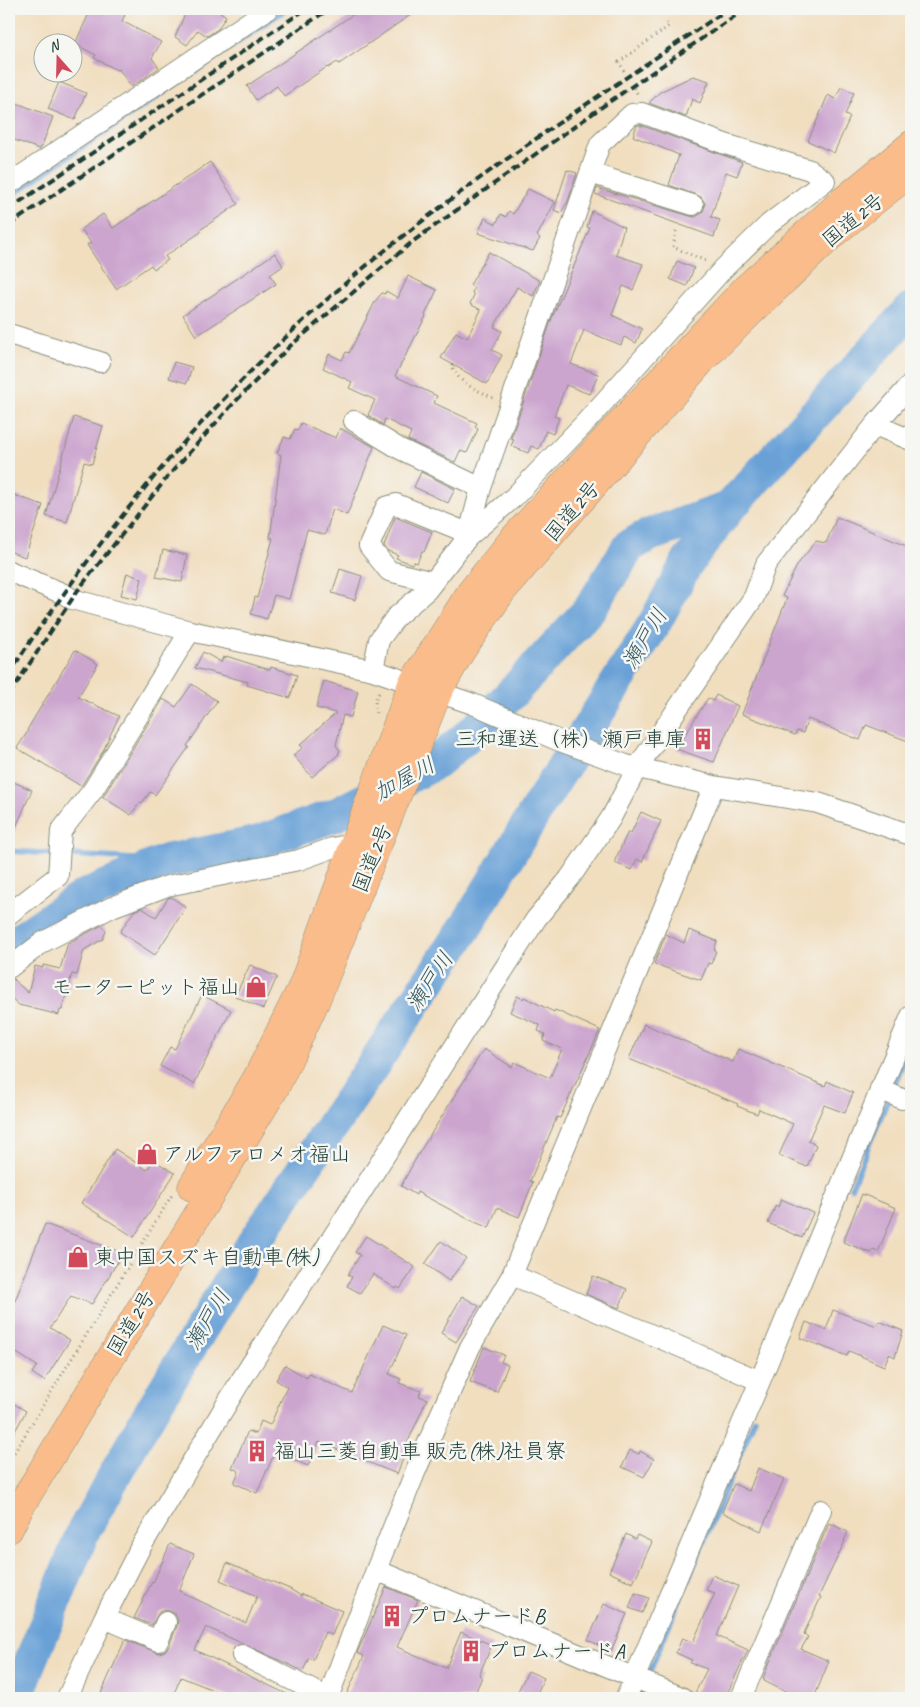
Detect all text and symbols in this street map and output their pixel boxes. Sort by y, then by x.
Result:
north arrow [32,32,82,82]
text: N [47,36,63,56]
street label: 国道2号 [817,187,889,253]
street label: 国道2号 [538,475,606,547]
water label: 瀬戸川 [616,603,674,674]
place label: 三和運送（株）瀬戸車庫 [455,726,686,752]
building icon: 三和運送（株）瀬戸車庫 [690,726,716,752]
water label: 加屋川 [369,751,440,807]
street label: 国道2号 [346,820,398,896]
water label: 瀬戸川 [400,946,460,1017]
place label: モーターピット福山 [51,974,240,1000]
shop icon: モーターピット福山 [243,974,269,1000]
shop icon: アルファロメオ福山 [134,1141,160,1167]
place label: アルファロメオ福山 [163,1141,351,1167]
shop icon: 東中国スズキ自動車(株) [65,1244,91,1270]
place label: 東中国スズキ自動車(株) [94,1244,320,1270]
water label: 瀬戸川 [179,1284,237,1355]
street label: 国道2号 [101,1285,161,1361]
building icon: 福山三菱自動車 販売(株)社員寮 [244,1438,270,1464]
place label: 福山三菱自動車 販売(株)社員寮 [274,1438,566,1464]
building icon: プロムナードB [379,1603,405,1629]
place label: プロムナードB [408,1603,547,1629]
building icon: プロムナードA [458,1638,484,1664]
place label: プロムナードA [488,1638,626,1664]

